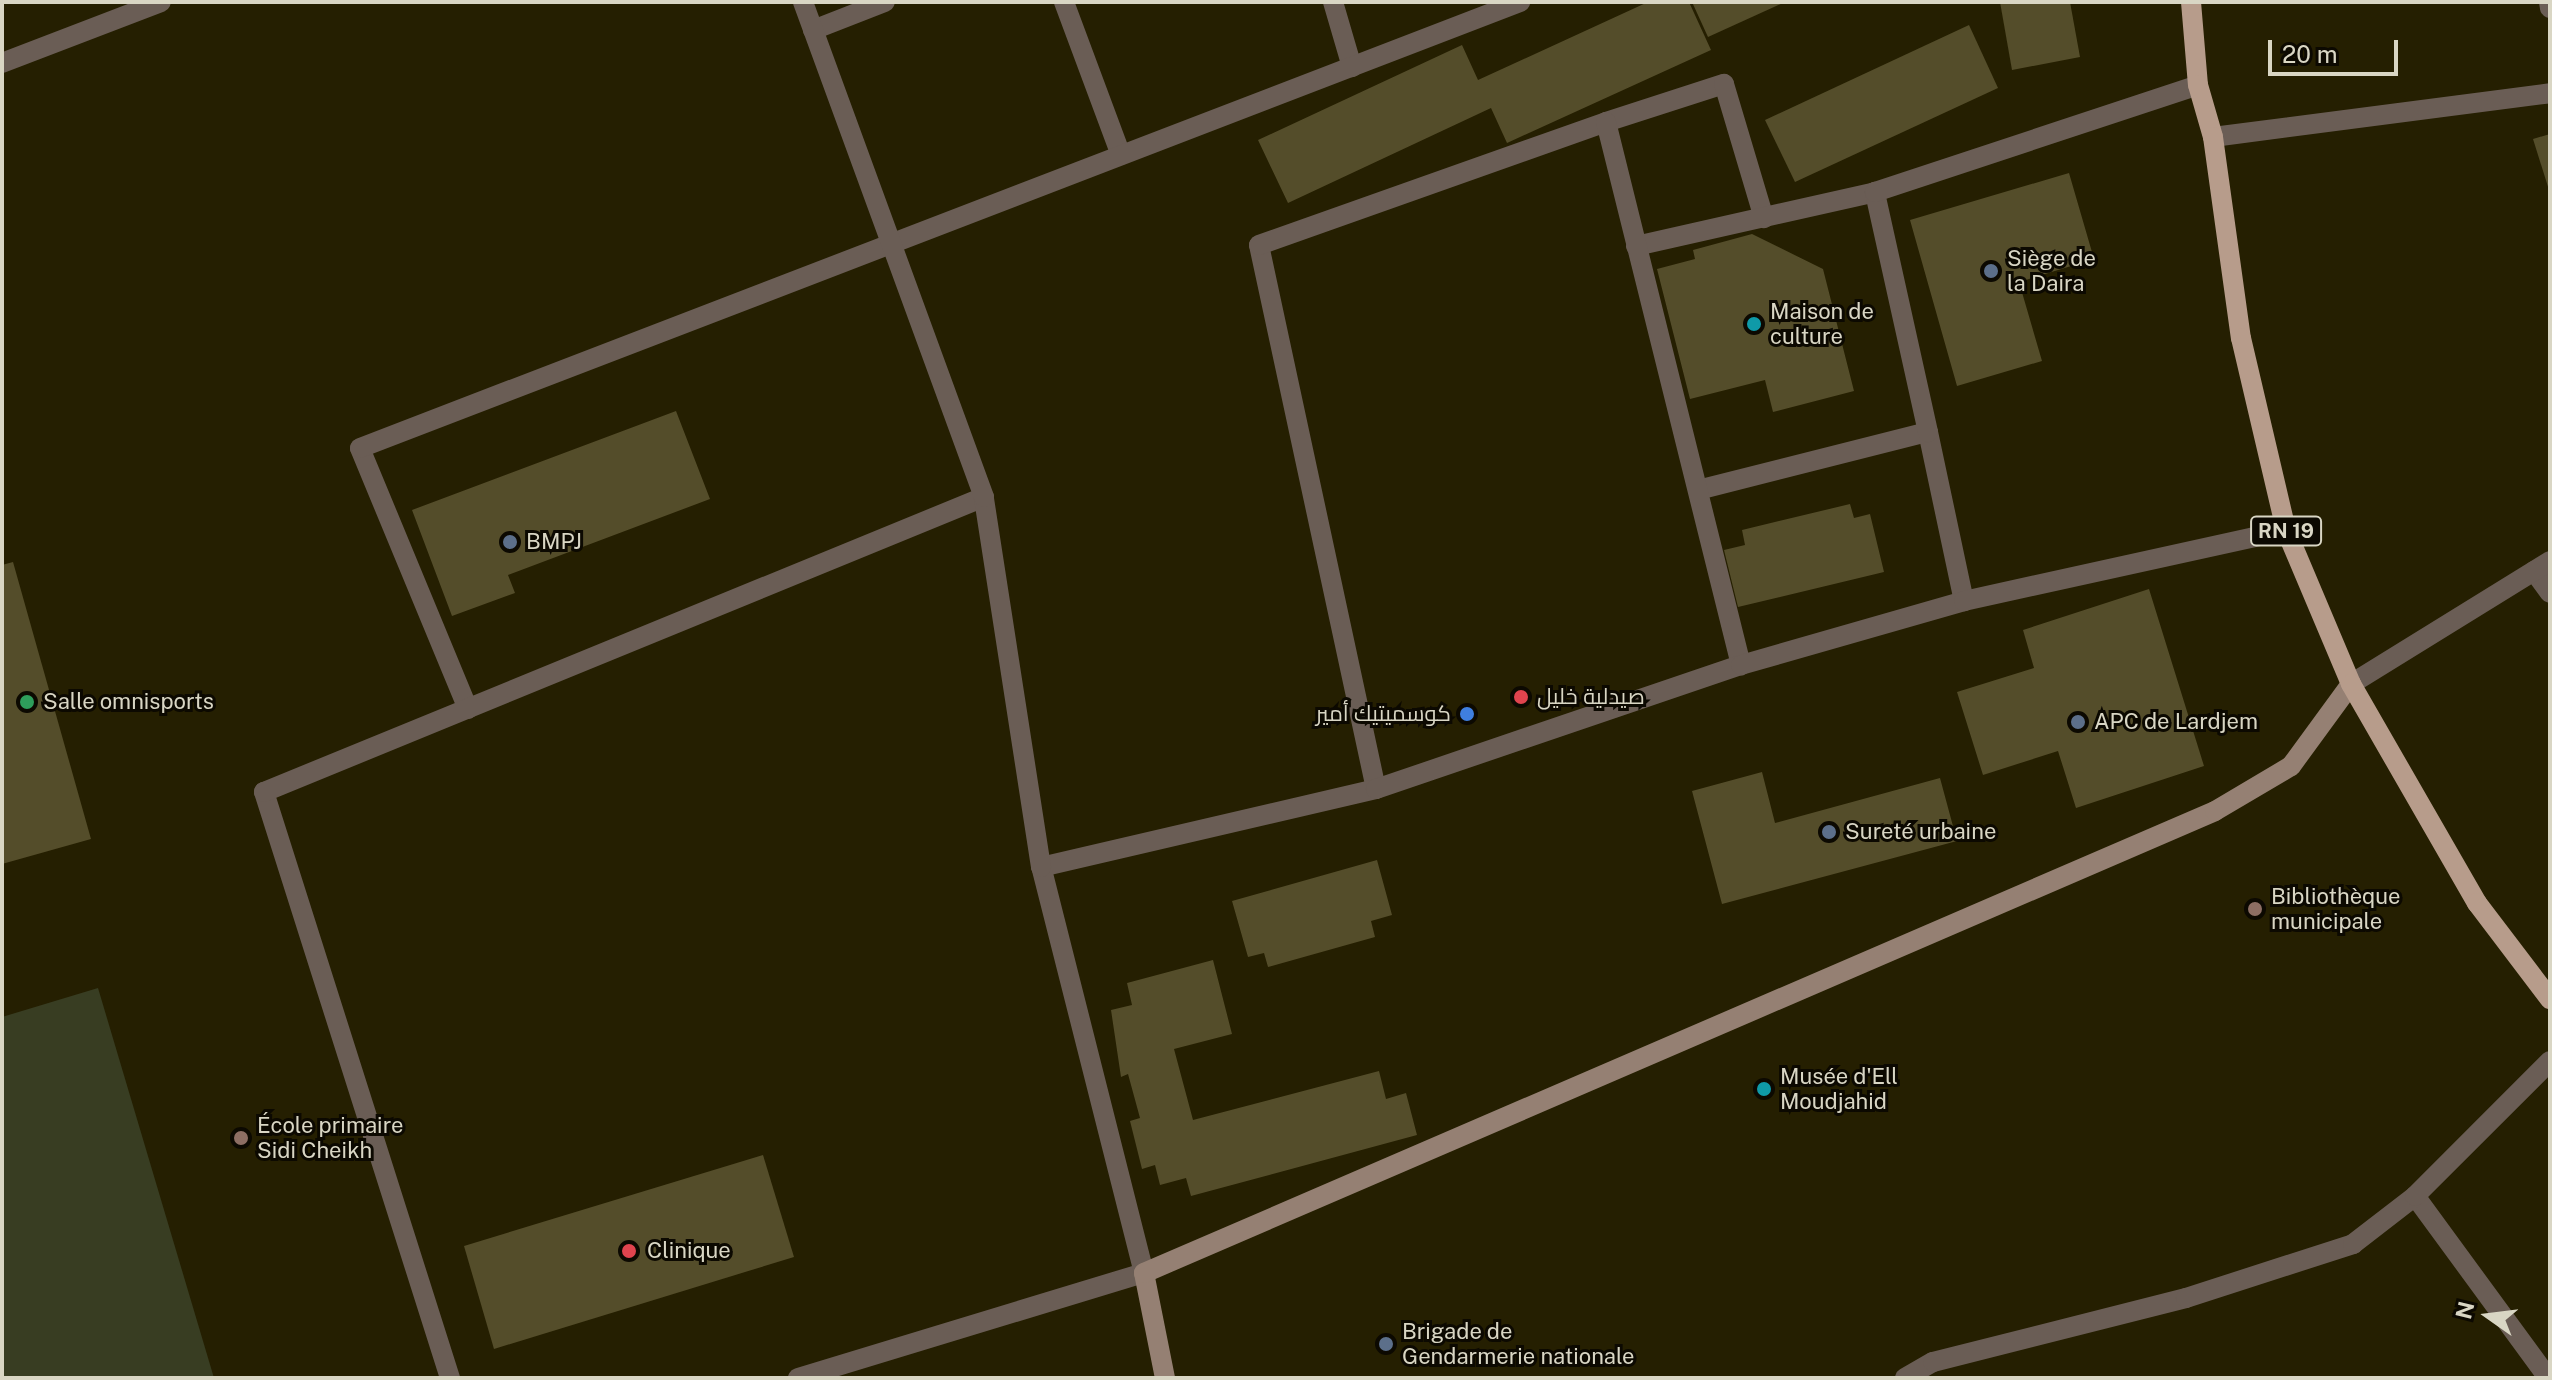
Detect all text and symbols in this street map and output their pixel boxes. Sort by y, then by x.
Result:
scale bar [2272,24,2402,74]
text: 20 m [2282,40,2338,68]
place label: Siège de la Daira [2007,245,2096,296]
marker: Siège de la Daira [1982,262,2000,280]
place label: Maison de culture [1770,298,1874,350]
marker: Maison de culture [1745,315,1763,333]
road number: RN 19 [2250,515,2322,547]
place label: BMPJ [526,529,582,555]
marker: BMPJ [501,533,519,551]
place label: صيدلية خليل [1537,684,1645,710]
marker: صيدلية خليل [1512,688,1530,706]
place label: Salle omnisports [43,689,214,715]
marker: Salle omnisports [18,693,36,711]
place label: كوسميتيك أمير [1316,701,1451,727]
marker: كوسميتيك أمير [1458,705,1476,723]
place label: APC de Lardjem [2094,709,2258,735]
marker: APC de Lardjem [2069,713,2087,731]
place label: Sureté urbaine [1845,819,1997,845]
marker: Sureté urbaine [1820,823,1838,841]
place label: Bibliothèque municipale [2271,883,2400,934]
marker: Bibliothèque municipale [2246,900,2264,918]
place label: Musée d'Ell Moudjahid [1780,1063,1898,1114]
marker: Musée d'Ell Moudjahid [1755,1080,1773,1098]
place label: École primaire Sidi Cheikh [257,1112,404,1164]
marker: École primaire Sidi Cheikh [232,1129,250,1147]
place label: Clinique [647,1238,731,1264]
marker: Clinique [618,1240,640,1262]
north arrow [2448,1276,2528,1356]
text: N [2450,1299,2479,1322]
place label: Brigade de Gendarmerie nationale [1402,1318,1635,1370]
marker: Brigade de Gendarmerie nationale [1377,1335,1395,1353]

